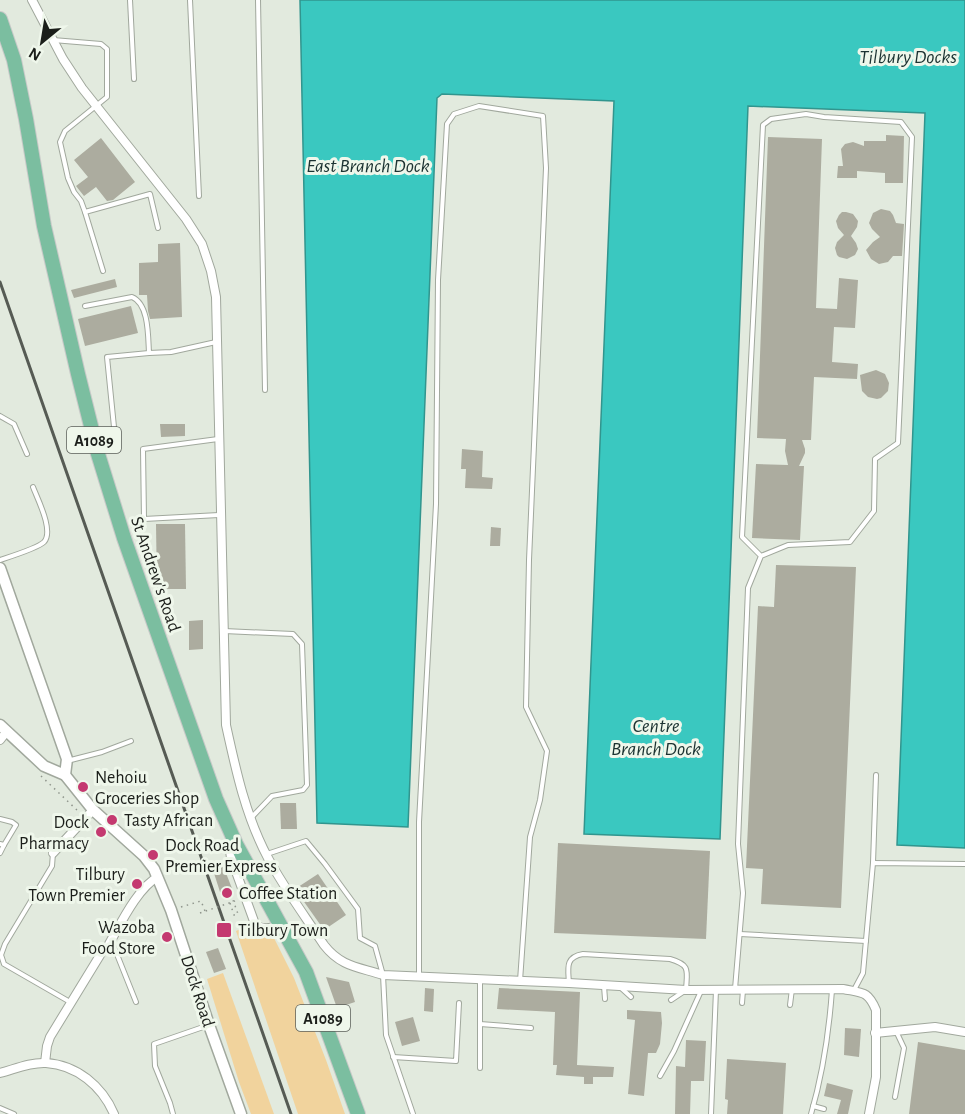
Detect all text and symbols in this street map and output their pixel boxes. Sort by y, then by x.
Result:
north arrow [12,12,72,72]
text: N [26,44,44,64]
water label: Tilbury Docks [859,47,958,67]
water label: East Branch Dock [306,156,430,176]
road number: A1089 [67,427,121,453]
street label: St Andrew's Road [127,514,183,634]
water label: Centre Branch Dock [611,716,701,759]
place label: Nehoiu Groceries Shop [95,769,199,808]
marker: Nehoiu Groceries Shop [76,780,90,794]
place label: Tasty African [124,812,213,830]
marker: Tasty African [105,813,119,827]
place label: Dock Pharmacy [19,814,90,853]
marker: Dock Pharmacy [94,825,108,839]
place label: Dock Road Premier Express [165,837,277,876]
marker: Dock Road Premier Express [146,848,160,862]
place label: Tilbury Town Premier [28,866,125,905]
marker: Tilbury Town Premier [130,877,144,891]
place label: Coffee Station [239,885,337,903]
marker: Coffee Station [220,886,234,900]
place label: Wazoba Food Store [81,919,155,958]
marker: Tilbury Town [215,921,233,939]
place label: Tilbury Town [238,922,328,940]
marker: Wazoba Food Store [160,930,174,944]
street label: Dock Road [177,953,217,1029]
road number: A1089 [296,1005,350,1031]

